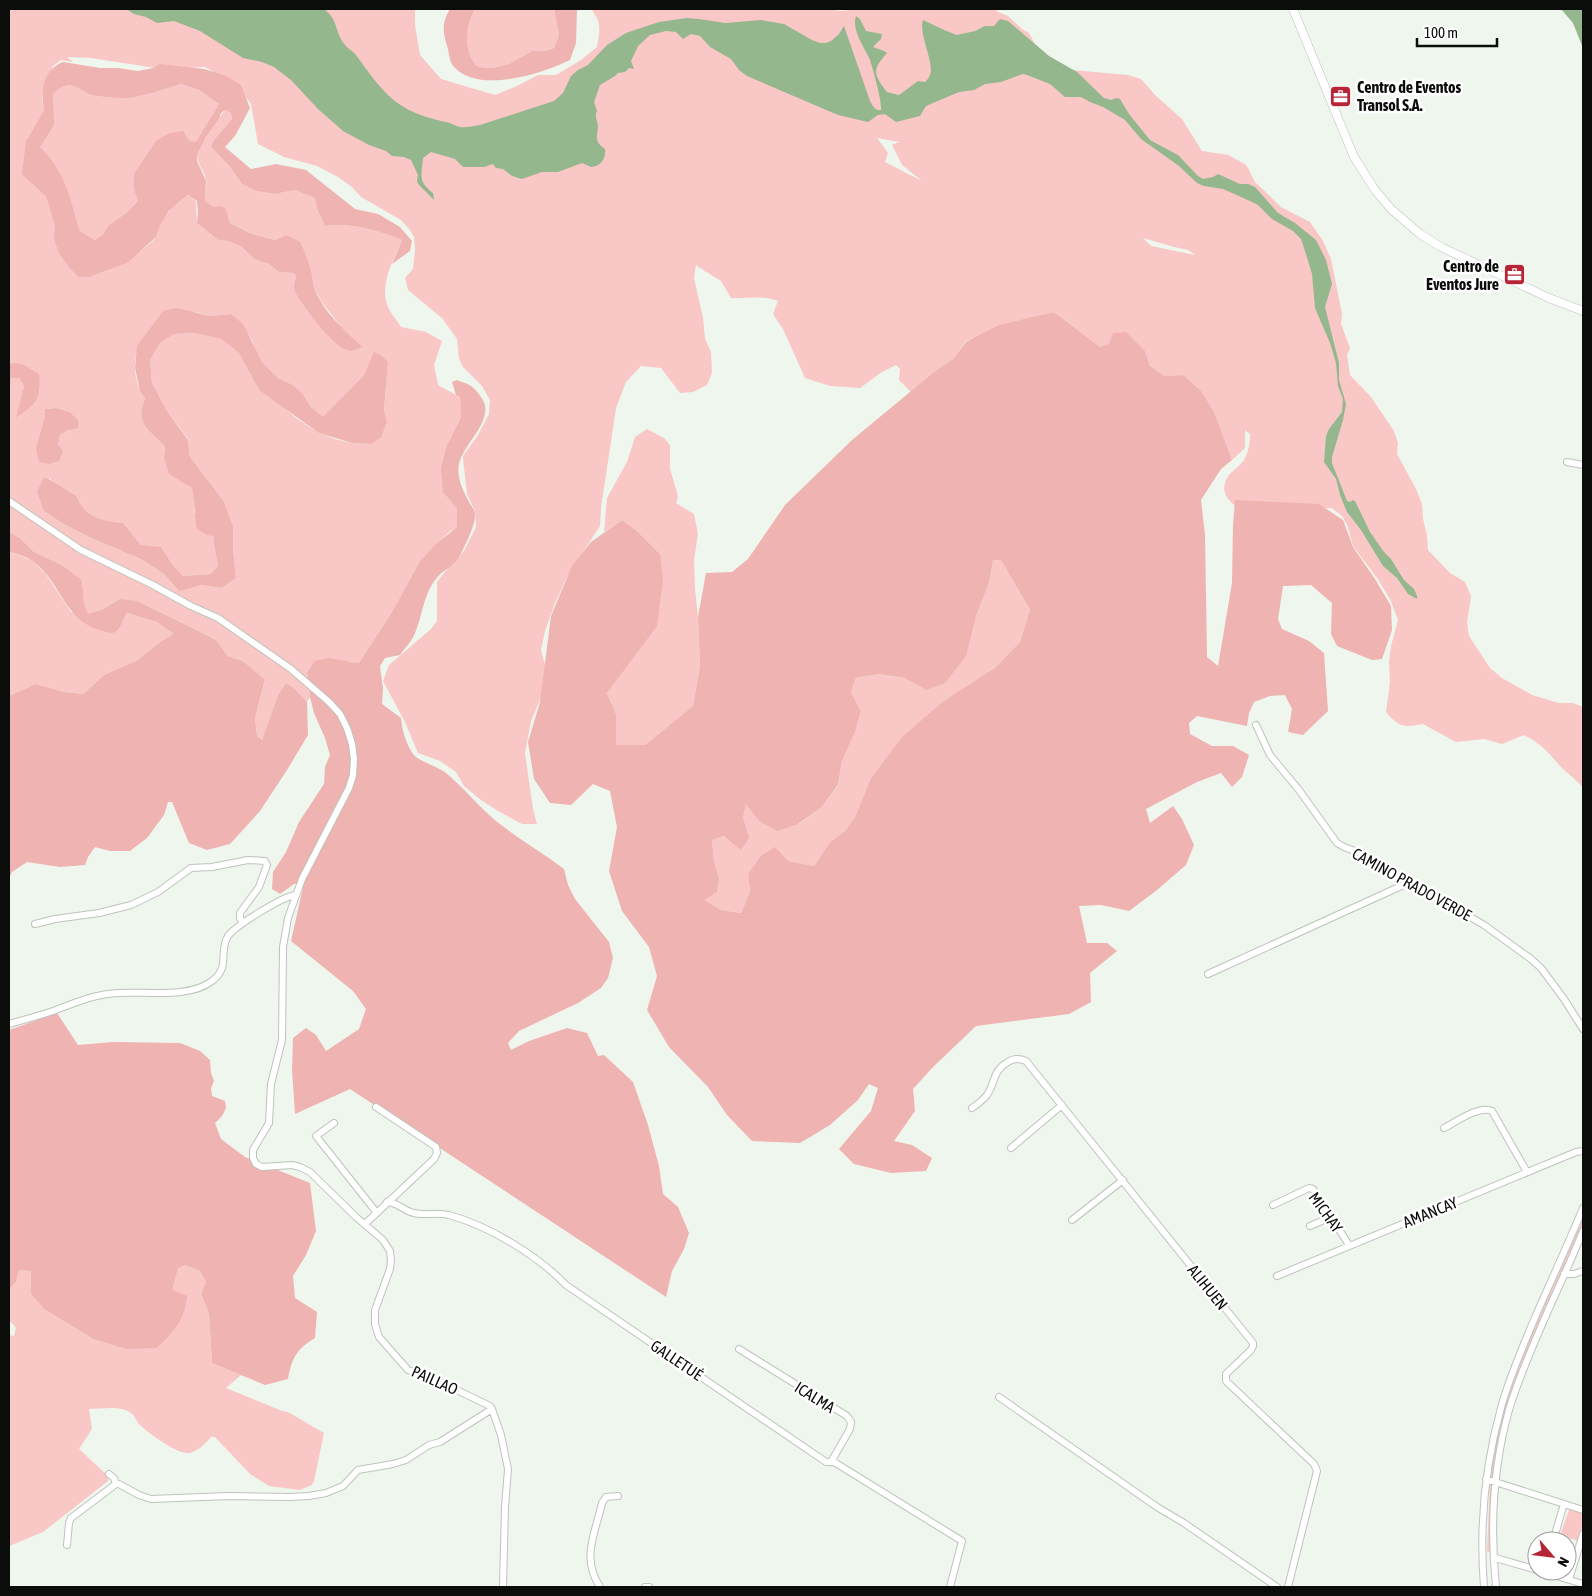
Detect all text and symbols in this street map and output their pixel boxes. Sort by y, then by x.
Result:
scale bar [1417,15,1497,47]
text: 100 m [1424,24,1458,41]
place label: Centro de Eventos Transol S.A. [1357,78,1462,114]
office icon: Centro de Eventos Transol S.A. [1329,84,1353,108]
place label: Centro de Eventos Jure [1426,257,1499,293]
office icon: Centro de Eventos Jure [1503,263,1527,287]
street label: CAMINO PRADO VERDE [1349,844,1475,924]
street label: MICHAY [1305,1188,1347,1236]
street label: AMANCAY [1400,1193,1461,1231]
street label: ALIHUEN [1184,1261,1232,1313]
street label: GALLETUÉ [648,1336,707,1384]
street label: PAILLAO [409,1362,461,1398]
street label: ICALMA [792,1378,839,1416]
north arrow [1527,1531,1577,1581]
text: N [1554,1555,1572,1570]

